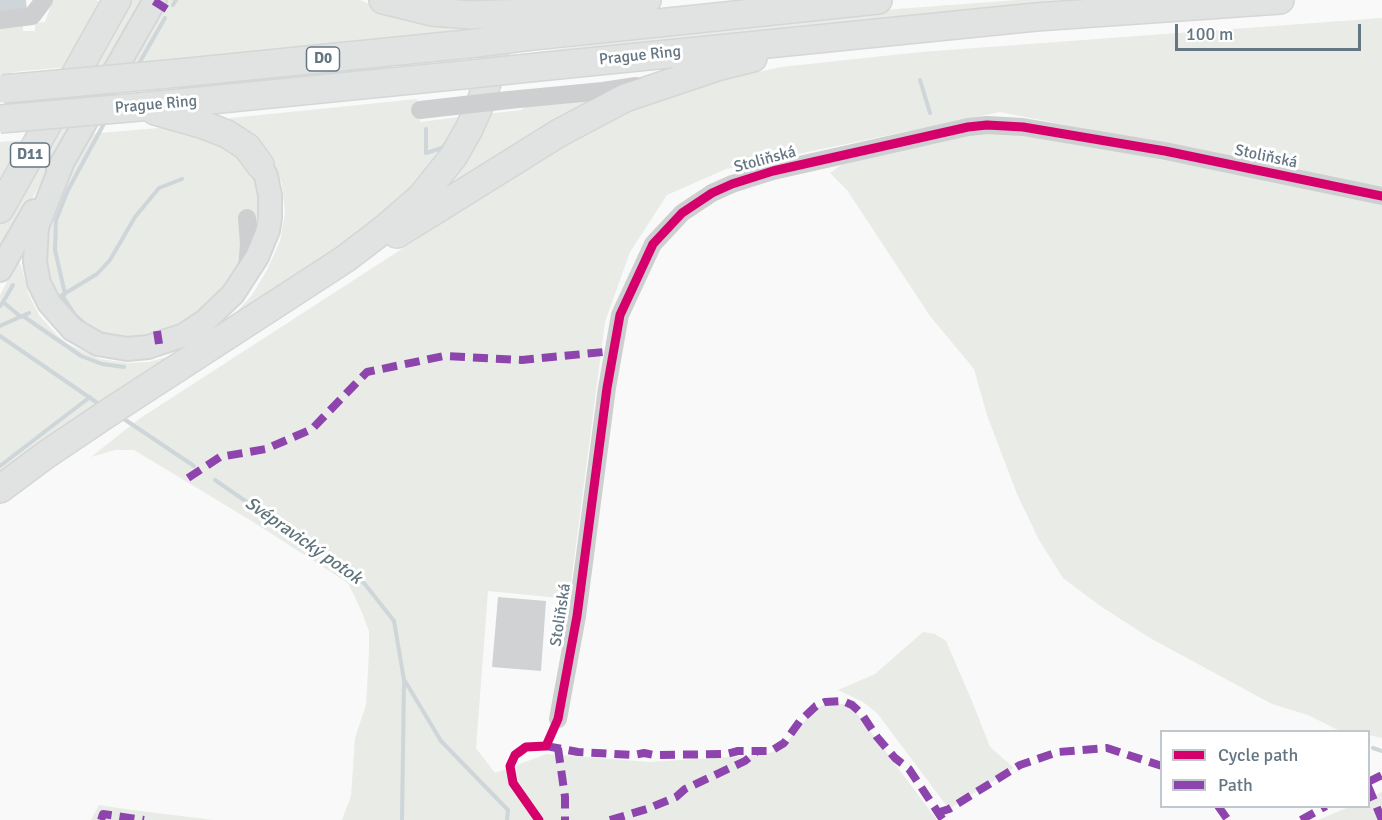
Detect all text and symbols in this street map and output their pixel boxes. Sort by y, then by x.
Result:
scale bar [1178,12,1364,50]
text: 100 m [1186,23,1233,45]
street label: Prague Ring [598,42,682,70]
road number: D0 [306,47,340,71]
street label: Prague Ring [114,92,198,118]
street label: Stoliňská [1233,141,1299,173]
road number: D11 [10,143,50,167]
street label: Stoliňská [732,143,798,177]
water label: Svépravický potok [240,493,366,589]
street label: Stoliňská [547,582,575,648]
legend [1160,730,1370,808]
text: Cycle path [1218,744,1298,766]
text: Path [1218,774,1253,796]

